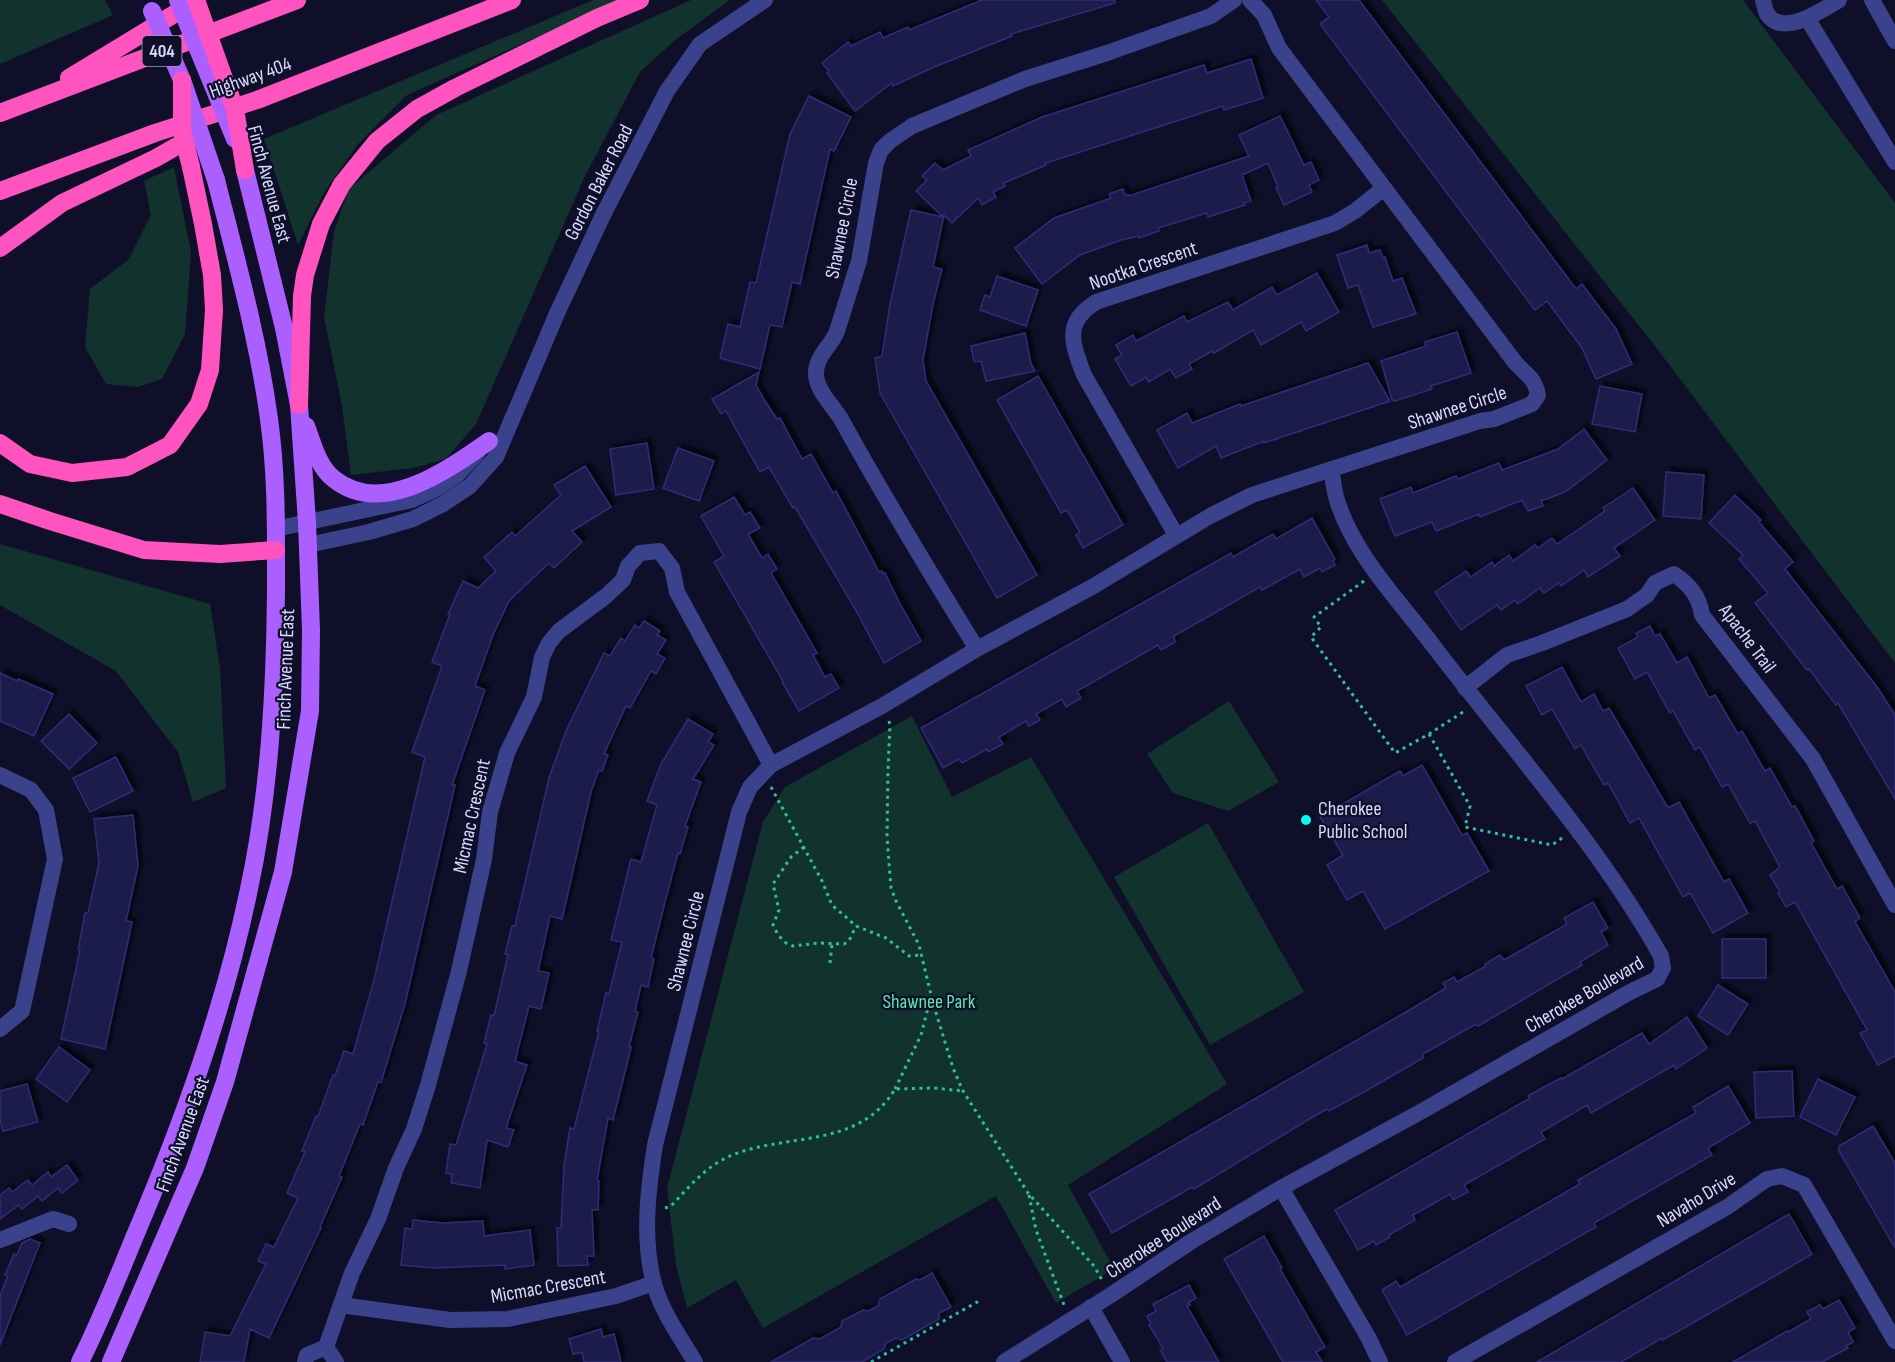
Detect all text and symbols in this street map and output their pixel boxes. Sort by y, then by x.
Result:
road number: 404 [142,36,182,66]
street label: Highway 404 [206,52,295,104]
street label: Gordon Baker Road [560,121,638,244]
street label: Finch Avenue East [242,123,296,246]
street label: Shawnee Circle [820,176,864,281]
street label: Nootka Crescent [1086,236,1200,296]
street label: Shawnee Circle [1405,381,1510,435]
street label: Apache Trail [1713,599,1781,678]
street label: Finch Avenue East [272,608,300,730]
street label: Micmac Crescent [448,757,496,876]
place label: Cherokee Public School [1318,797,1408,844]
marker: Cherokee Public School [1299,813,1313,827]
street label: Shawnee Circle [662,889,710,994]
street label: Cherokee Boulevard [1521,951,1648,1038]
park label: Shawnee Park [882,990,976,1014]
street label: Finch Avenue East [151,1073,215,1195]
street label: Navaho Drive [1653,1167,1740,1233]
street label: Cherokee Boulevard [1101,1192,1226,1284]
street label: Micmac Crescent [489,1265,607,1309]

